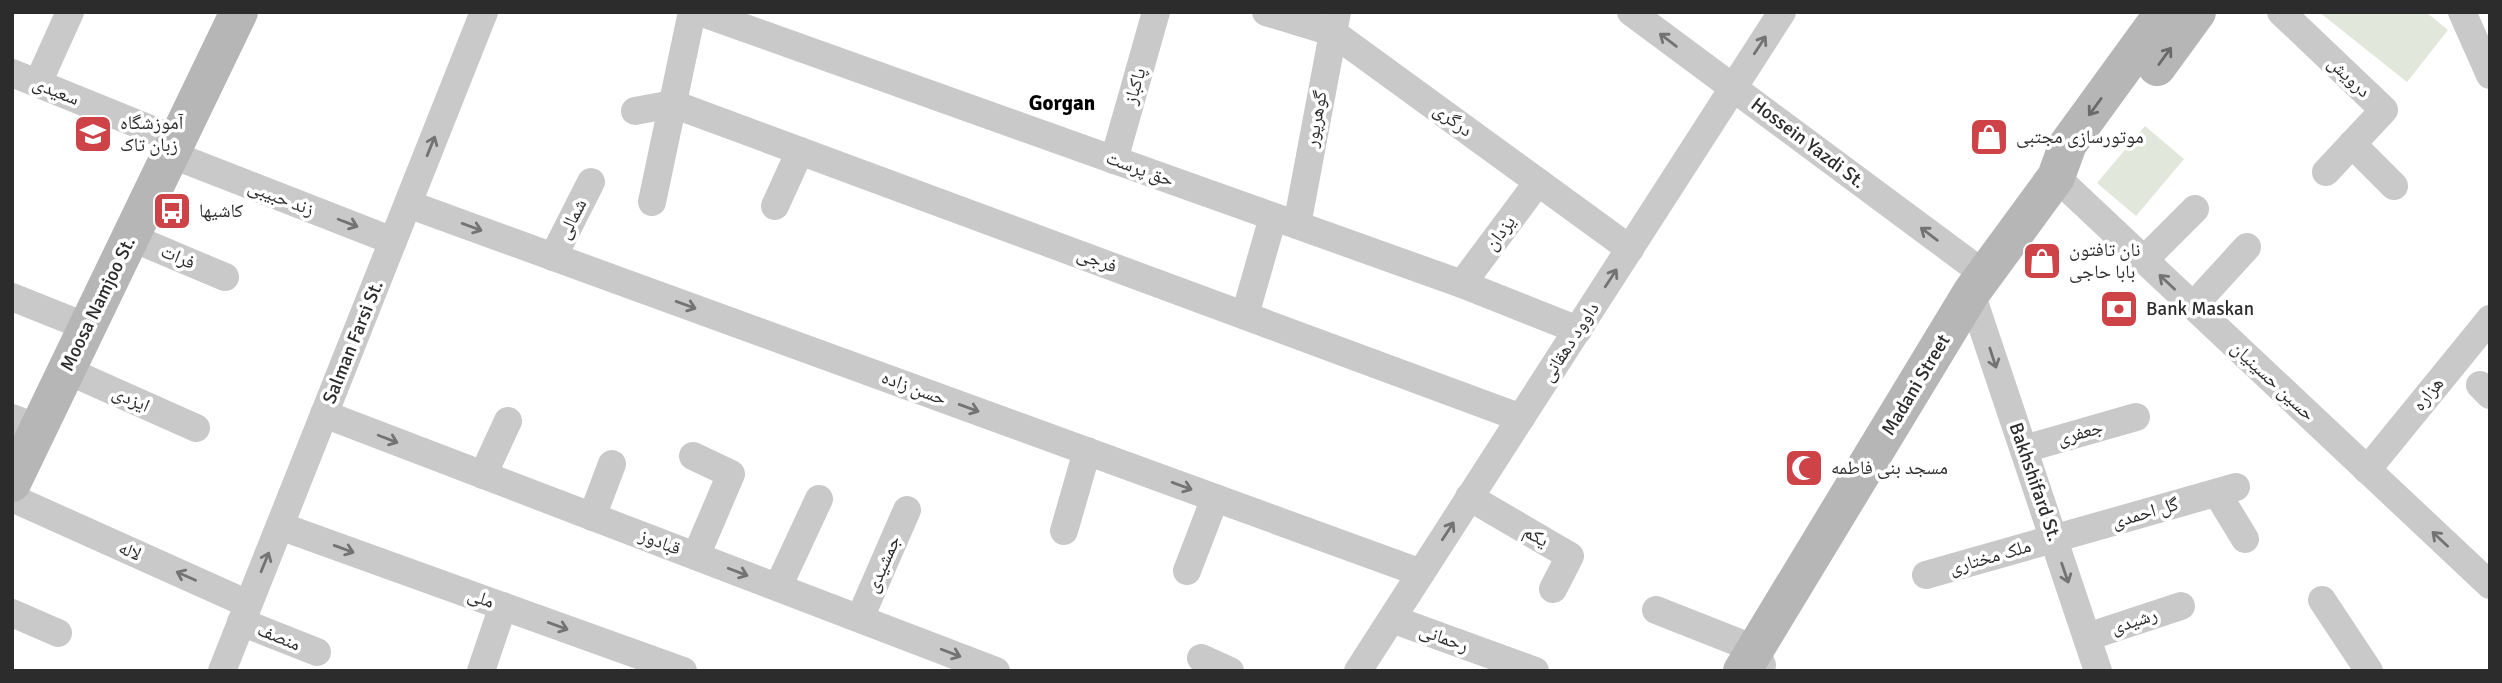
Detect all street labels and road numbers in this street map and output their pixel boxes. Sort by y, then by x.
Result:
street label: درویش [2323,51,2376,103]
street label: پاکباز [1118,65,1152,108]
street label: سعیدی [29,71,83,111]
street label: گوهرپور [1299,89,1333,150]
street label: Hossein Yazdi St. [1746,92,1870,194]
street label: درگری [1429,98,1477,142]
street label: حق پرست [1103,146,1177,192]
street label: زند حبیبی [245,174,317,222]
street label: شمالی [552,195,592,243]
street label: یزدان [1479,211,1521,255]
street label: Moosa Namjoo St. [55,233,141,375]
street label: فرات [157,239,199,275]
street label: فرجی [1074,242,1120,278]
street label: Salman Farsi St. [317,277,389,407]
street label: داوود دهقانی [1535,298,1605,386]
street label: Madani Street [1876,330,1956,440]
street label: حسین حسینیان [2226,336,2320,426]
street label: حسن زاده [878,365,950,411]
street label: هزاره [2407,372,2449,416]
street label: ایزدی [109,380,153,418]
street label: جعفری [2054,415,2106,451]
street label: Bakhshifard St. [2003,419,2067,545]
street label: گل احمدی [2109,492,2181,534]
street label: یکم [1519,519,1553,553]
street label: قبادوز [635,523,684,561]
street label: جمشیدی [860,532,906,596]
street label: ملک مختاری [1946,534,2034,580]
street label: لاله [115,535,145,567]
street label: ملی [465,582,497,614]
street label: رشیدی [2108,602,2160,640]
street label: منصف [254,618,304,656]
street label: رحمانی [1416,618,1472,658]

